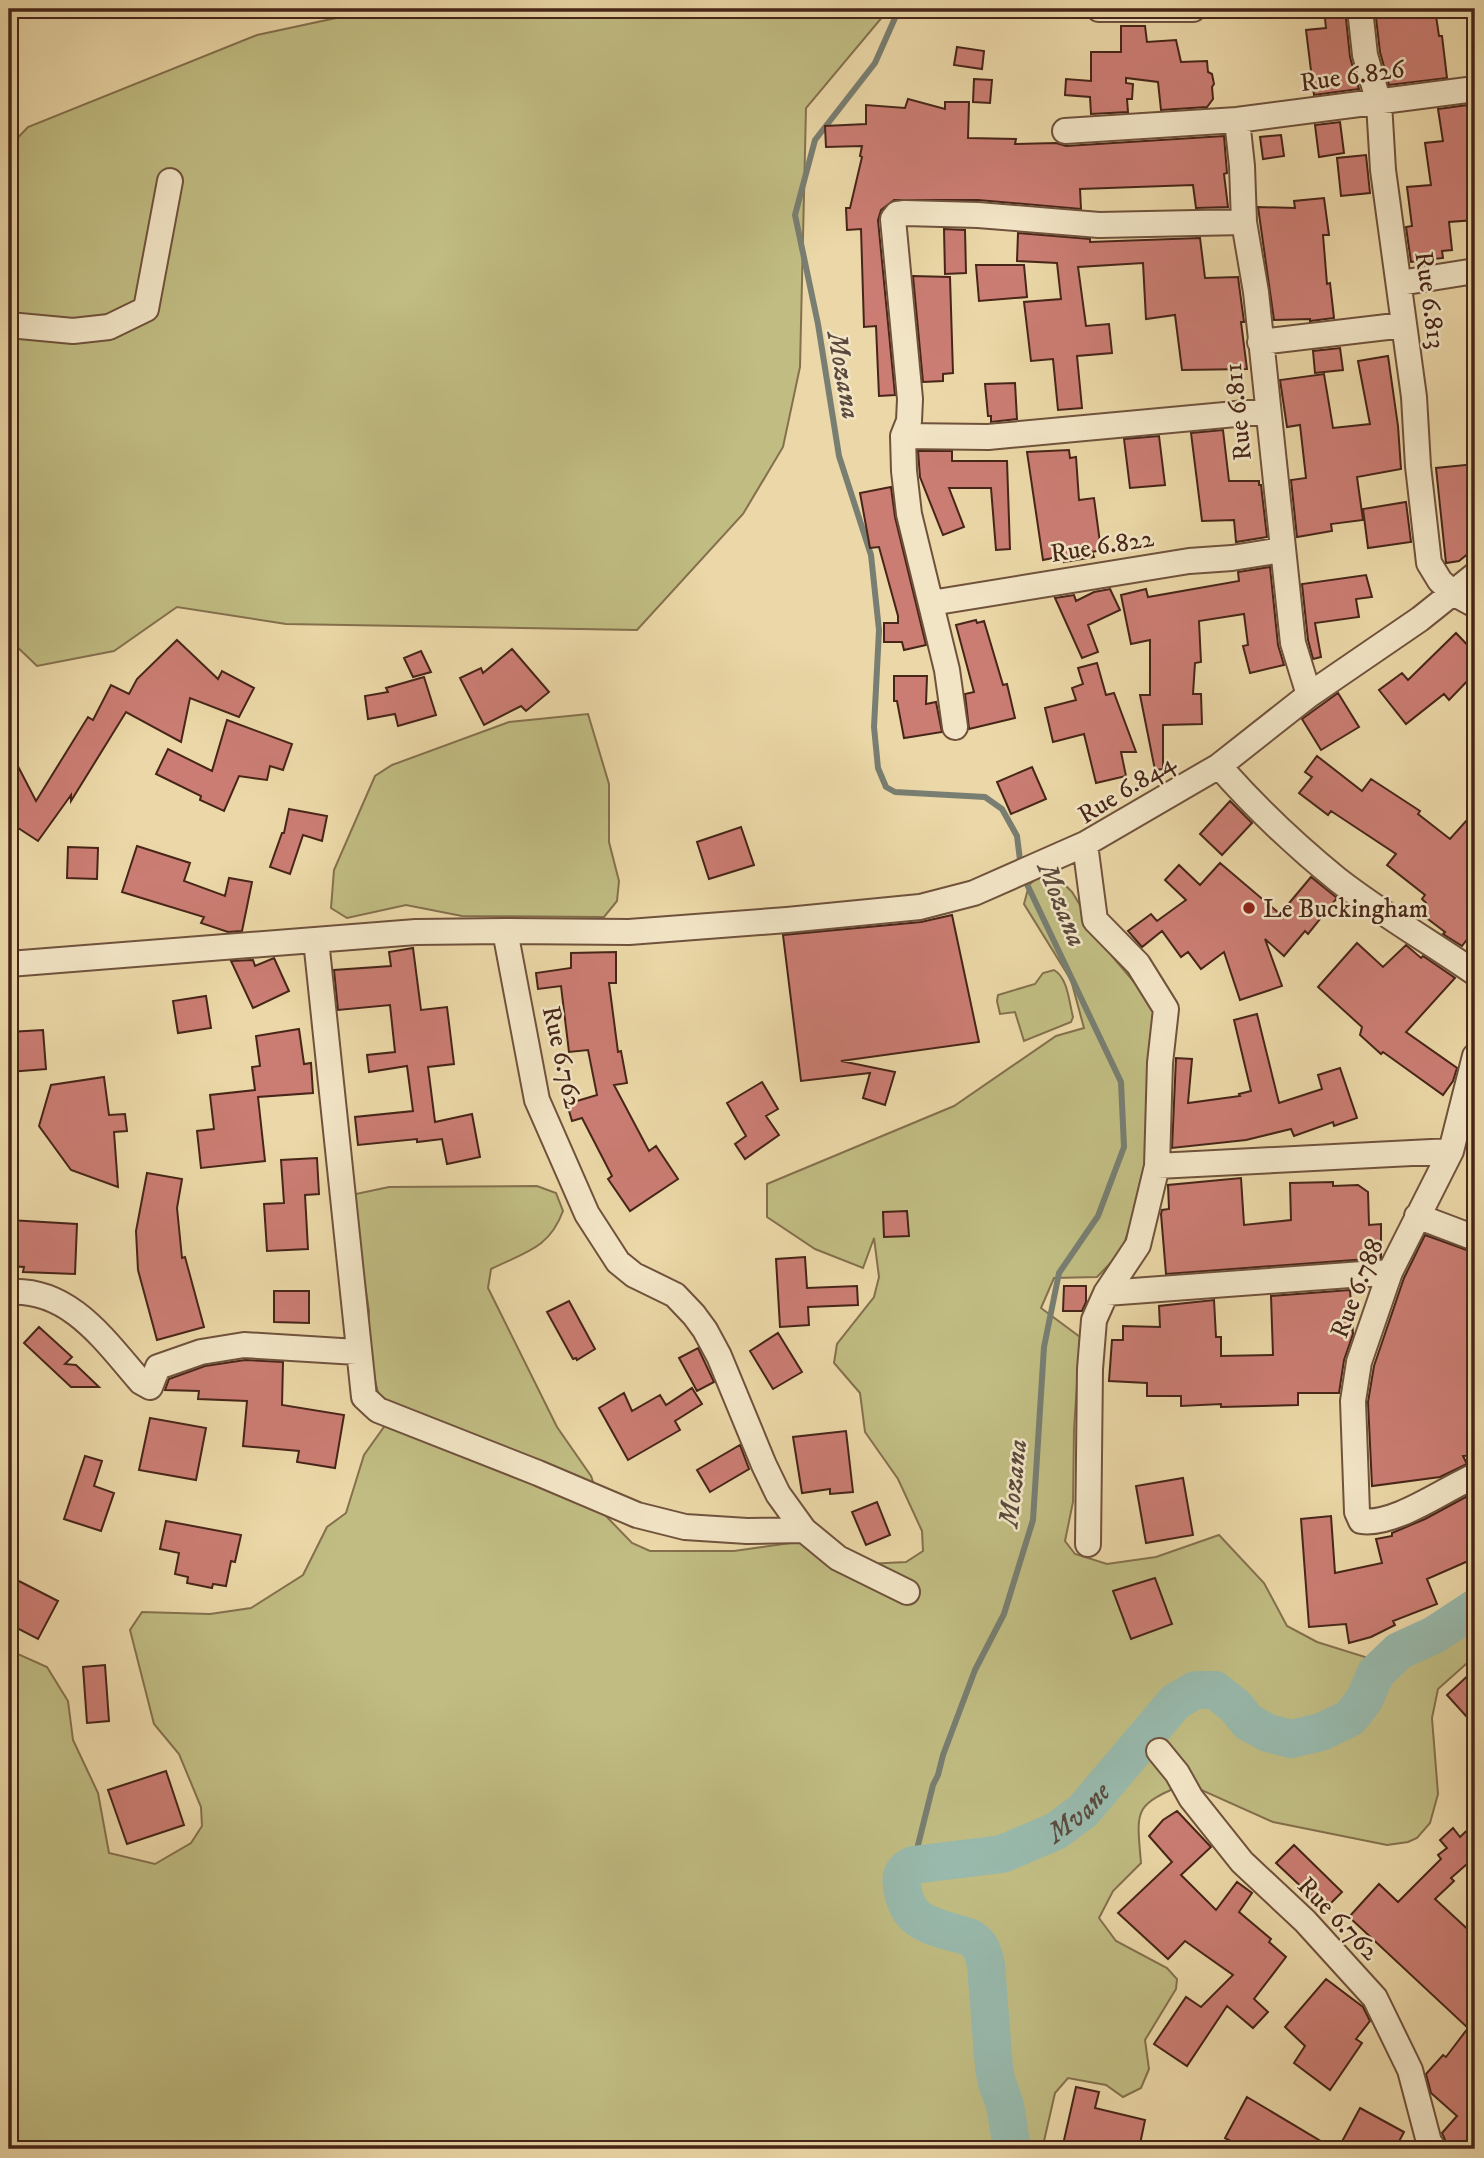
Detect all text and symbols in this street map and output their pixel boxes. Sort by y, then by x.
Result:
street label: Rue 6.826 [1298,53,1408,100]
street label: Rue 6.813 [1406,249,1453,351]
water label: Mozana [818,327,868,422]
street label: Rue 6.811 [1217,361,1260,462]
street label: Rue 6.822 [1048,522,1157,571]
street label: Rue 6.844 [1072,746,1183,832]
water label: Mozana [1028,855,1094,952]
place label: Le Buckingham [1263,893,1428,926]
marker: Le Buckingham [1241,900,1257,916]
street label: Rue 6.762 [534,1003,589,1112]
street label: Rue 6.788 [1323,1234,1391,1343]
water label: Mozana [991,1437,1036,1531]
water label: Mvane [1039,1775,1120,1852]
street label: Rue 6.762 [1290,1870,1386,1968]

